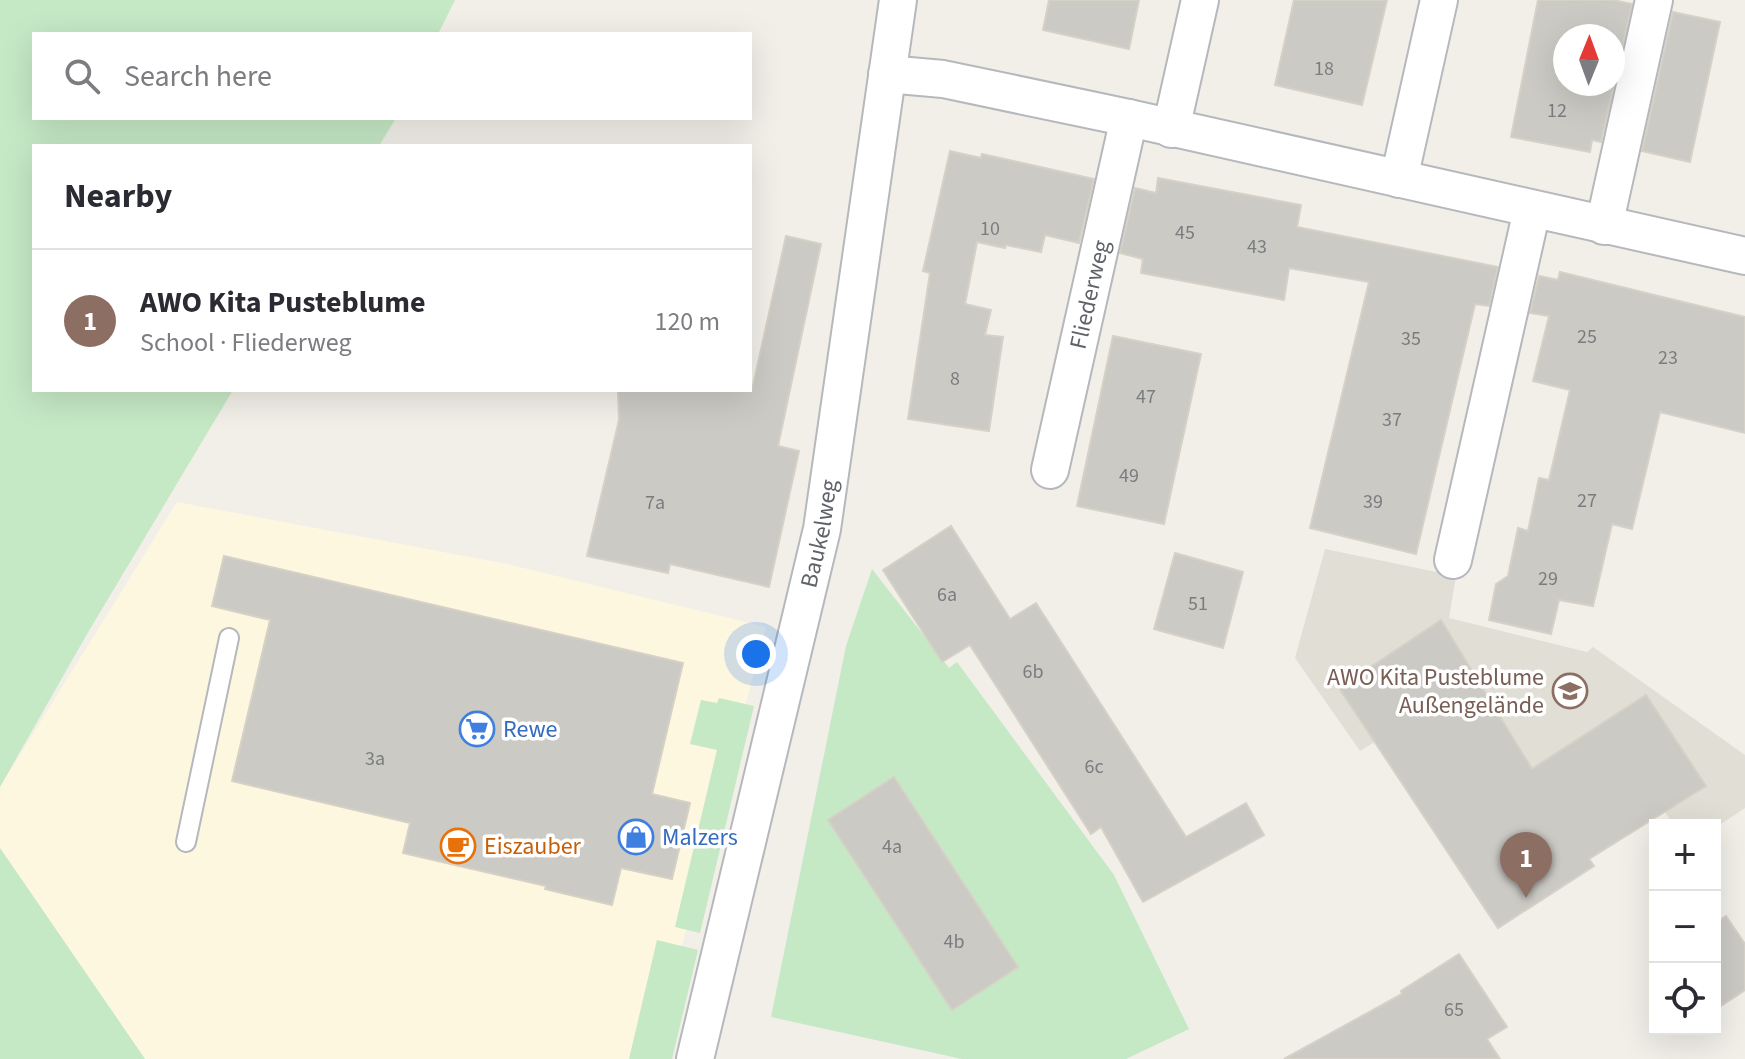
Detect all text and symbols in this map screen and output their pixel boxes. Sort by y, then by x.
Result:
north arrow [1553,24,1625,96]
search box [32,32,752,120]
icon: search [60,54,104,98]
text: Search here [124,55,272,98]
house number: 18 [1314,55,1334,83]
house number: 12 [1547,97,1567,125]
text: Nearby [64,172,172,221]
house number: 10 [980,215,1000,243]
house number: 45 [1175,219,1195,247]
house number: 43 [1247,233,1267,261]
street label: Fliederweg [1061,237,1119,352]
text: AWO Kita Pusteblume [140,281,426,324]
text: 1 [83,303,97,340]
text: 120 m [654,303,720,340]
house number: 25 [1577,323,1597,351]
text: School · Fliederweg [140,324,352,361]
house number: 35 [1401,325,1421,353]
house number: 23 [1658,344,1678,372]
house number: 8 [950,365,960,393]
house number: 47 [1136,383,1156,411]
house number: 37 [1382,406,1402,434]
house number: 49 [1119,462,1139,490]
street label: Baukelweg [792,477,847,591]
house number: 27 [1577,487,1597,515]
house number: 39 [1363,488,1383,516]
house number: 7a [645,489,665,517]
house number: 29 [1538,565,1558,593]
house number: 6a [937,581,957,609]
house number: 51 [1188,590,1208,618]
your location [736,634,776,674]
house number: 6b [1023,658,1044,686]
place label: AWO Kita Pusteblume Außengelände [1327,660,1544,723]
school or university icon: AWO Kita Pusteblume Außengelände [1551,672,1589,710]
supermarket icon: Rewe [458,710,496,748]
place label: Rewe [503,712,558,747]
house number: 3a [365,745,385,773]
house number: 6c [1084,753,1104,781]
shop icon: Malzers [617,818,655,856]
map controls [1649,819,1721,1035]
button: + [1649,819,1721,891]
place label: Malzers [662,820,738,855]
cafe icon: Eiszauber [439,827,477,865]
place label: Eiszauber [484,829,582,864]
pin: 1 [1500,832,1552,898]
house number: 4a [882,833,902,861]
button: − [1649,891,1721,963]
house number: 4b [944,928,965,956]
button: locate [1649,963,1721,1035]
house number: 65 [1444,996,1464,1024]

